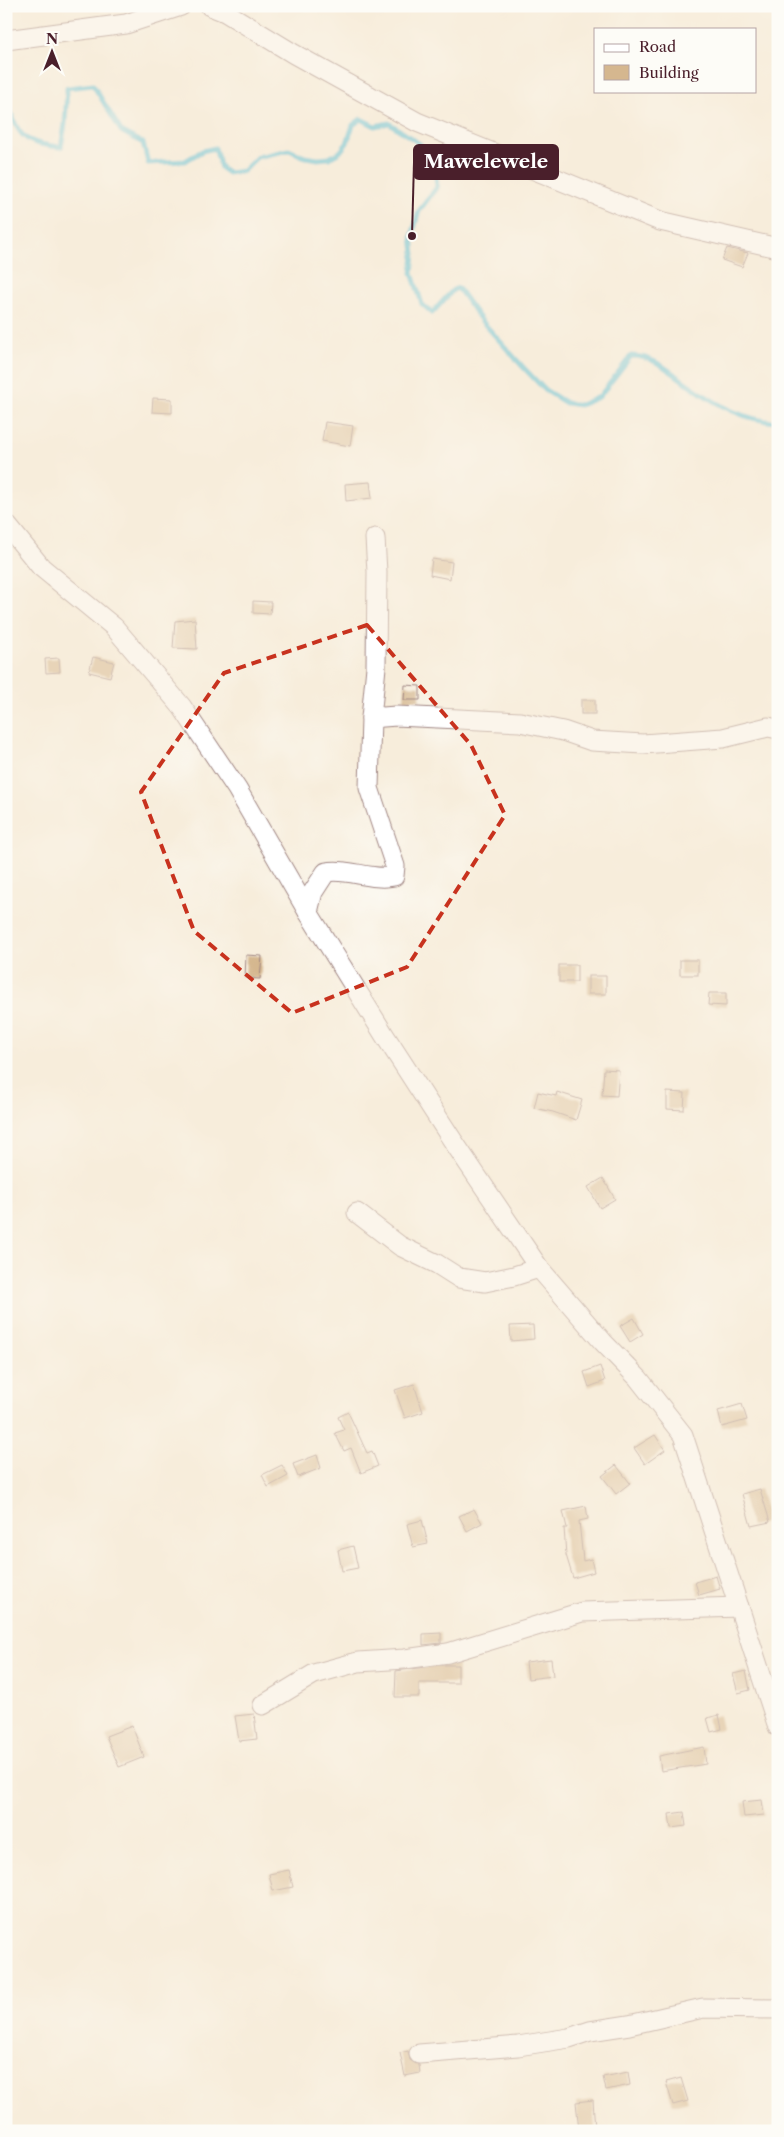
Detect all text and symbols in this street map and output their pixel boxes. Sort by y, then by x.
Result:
north arrow [28,28,78,78]
legend [594,28,756,92]
text: N [46,30,58,48]
text: Road [639,37,676,56]
text: Building [639,63,699,82]
callout: Mawelewele [414,145,558,179]
text: Mawelewele [424,150,548,173]

